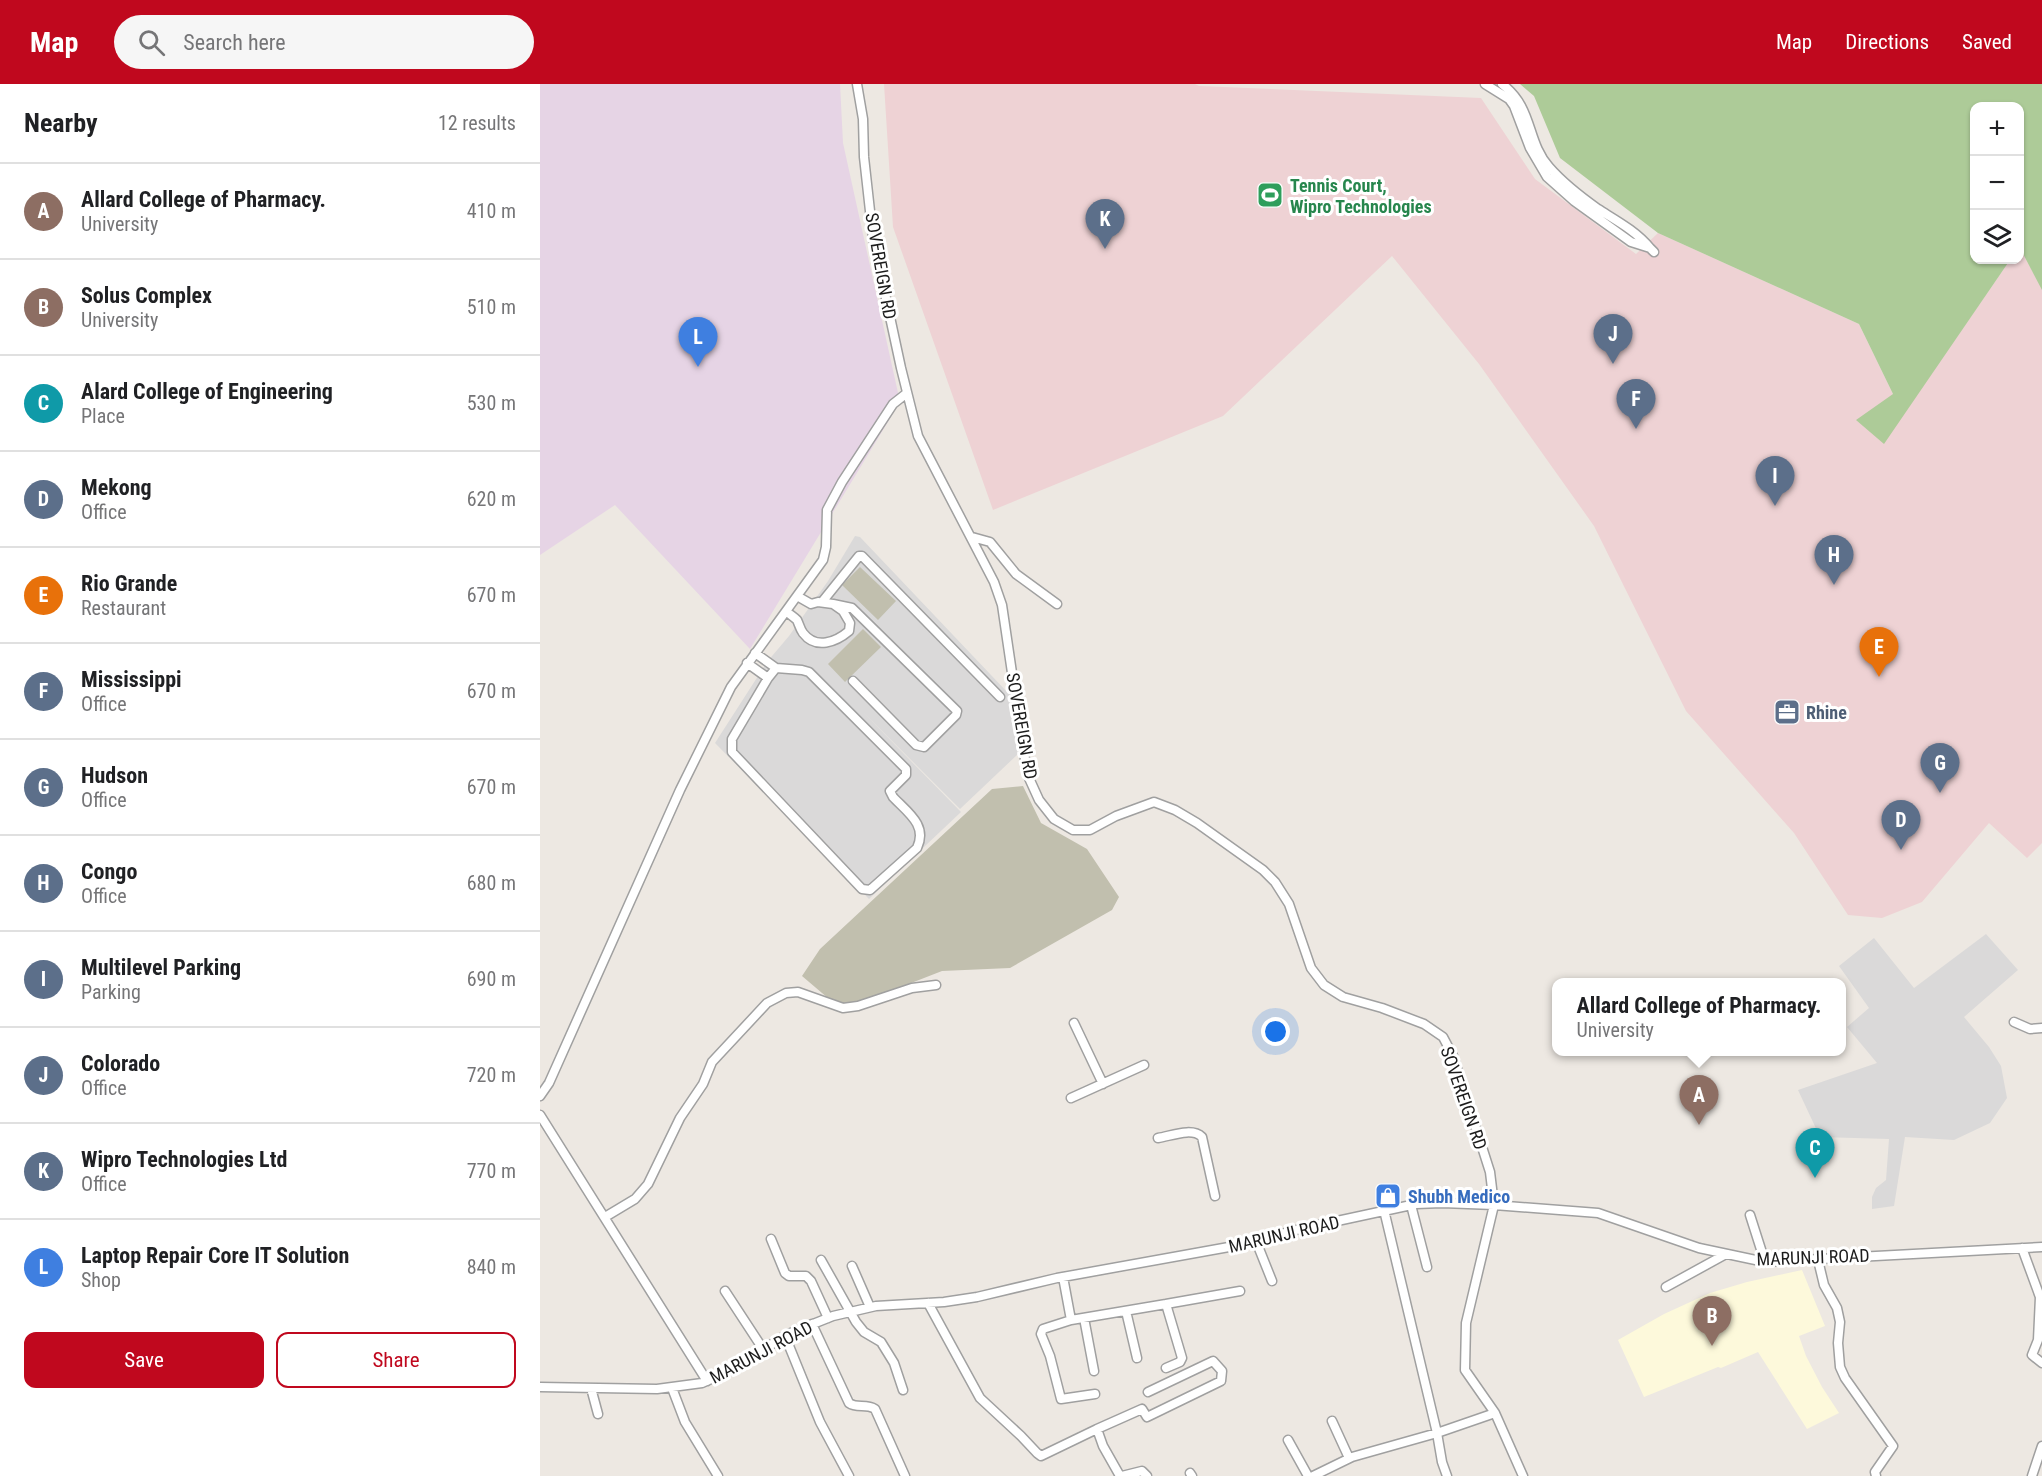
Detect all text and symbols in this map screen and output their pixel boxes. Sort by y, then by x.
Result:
search box [114,15,534,69]
text: Map [30,26,78,59]
icon: search [135,26,168,59]
text: Search here [183,30,286,55]
text: Map [1776,30,1812,54]
text: Directions [1845,30,1929,54]
text: Saved [1962,30,2012,54]
map controls [1970,102,2024,264]
button: + [1970,102,2024,156]
text: Nearby [24,108,98,138]
text: 12 results [438,111,516,135]
button: − [1970,156,2024,210]
place label: Tennis Court, Wipro Technologies [1290,175,1432,217]
sports icon: Tennis Court, Wipro Technologies [1255,180,1285,210]
text: Allard College of Pharmacy. [81,187,326,212]
text: A [38,199,49,223]
text: 410 m [467,199,516,223]
pin: K [1086,200,1124,249]
button: layers [1970,210,2024,264]
street label: SOVEREIGN RD [861,211,901,321]
text: University [81,212,158,236]
text: Solus Complex [81,283,212,308]
text: B [38,295,49,319]
text: 510 m [467,295,516,319]
text: University [81,308,158,332]
pin: J [1594,314,1632,364]
pin: L [678,318,718,367]
text: Alard College of Engineering [81,379,333,404]
pin: F [1616,380,1656,429]
text: C [38,391,49,415]
text: 530 m [467,391,516,415]
text: Place [81,404,125,428]
pin: I [1756,456,1794,506]
text: Mekong [81,475,152,500]
text: D [38,487,49,511]
text: 620 m [467,487,516,511]
text: Office [81,500,127,524]
pin: H [1814,536,1854,585]
text: Rio Grande [81,571,177,596]
text: E [39,583,48,607]
text: 670 m [467,583,516,607]
text: Restaurant [81,596,166,620]
pin: E [1860,628,1898,677]
text: Mississippi [81,667,182,692]
street label: SOVEREIGN RD [1002,671,1042,781]
text: F [39,679,48,703]
text: 670 m [467,679,516,703]
text: Office [81,692,127,716]
office icon: Rhine [1772,697,1802,727]
place label: Rhine [1806,702,1847,723]
pin: G [1920,744,1960,793]
text: Hudson [81,763,148,788]
text: G [38,775,49,799]
text: 670 m [467,775,516,799]
text: Office [81,788,127,812]
pin: D [1882,800,1920,850]
text: Congo [81,859,137,884]
text: H [37,871,50,895]
text: 680 m [467,871,516,895]
text: Office [81,884,127,908]
text: Multilevel Parking [81,955,241,980]
text: I [41,967,46,991]
text: 690 m [467,967,516,991]
popup [1552,978,1846,1056]
text: Parking [81,980,141,1004]
text: Allard College of Pharmacy. [1577,993,1821,1018]
your location [1261,1017,1290,1046]
text: University [1577,1018,1654,1042]
street label: SOVEREIGN RD [1437,1044,1491,1152]
text: Colorado [81,1051,160,1076]
text: J [39,1063,48,1087]
text: 720 m [467,1063,516,1087]
text: Office [81,1076,127,1100]
pin: A [1680,1076,1718,1125]
pin: C [1796,1128,1834,1178]
text: Wipro Technologies Ltd [81,1147,287,1172]
text: K [38,1159,49,1183]
text: 770 m [467,1159,516,1183]
text: Office [81,1172,127,1196]
shop icon: Shubh Medico [1373,1181,1403,1211]
place label: Shubh Medico [1408,1186,1510,1207]
street label: MARUNJI ROAD [1227,1211,1341,1257]
text: Laptop Repair Core IT Solution [81,1243,349,1268]
street label: MARUNJI ROAD [1756,1245,1870,1269]
text: L [39,1255,48,1279]
text: 840 m [467,1255,516,1279]
text: Shop [81,1268,121,1292]
pin: B [1692,1296,1732,1346]
street label: MARUNJI ROAD [706,1316,816,1388]
button: Save [24,1332,264,1388]
button: Share [276,1332,516,1388]

